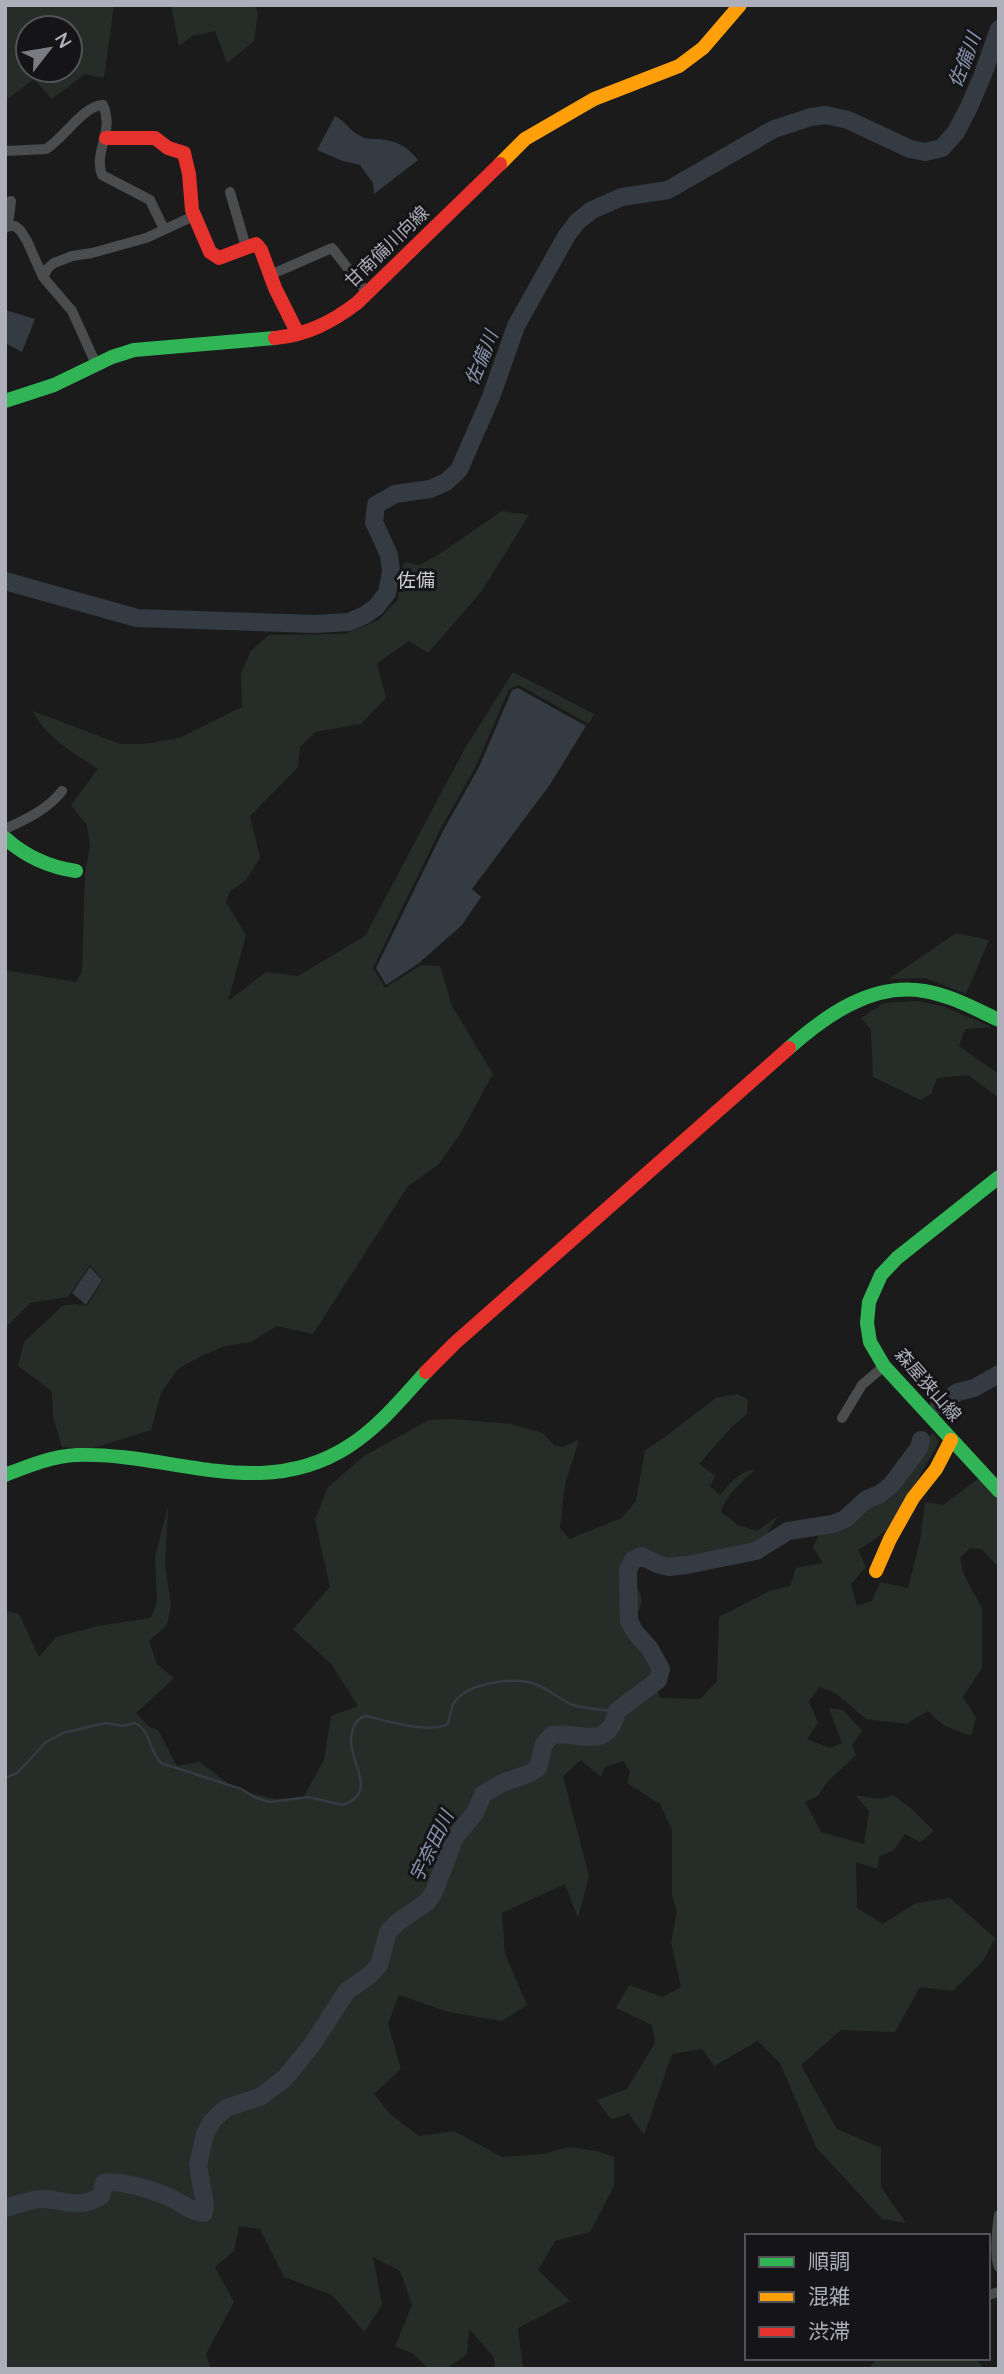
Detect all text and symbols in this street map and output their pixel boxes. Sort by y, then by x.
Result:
north arrow [14,14,84,84]
water label: 佐備川 [943,27,986,91]
text: N [50,28,77,52]
street label: 甘南備川向線 [340,201,433,292]
water label: 佐備川 [459,325,504,389]
district label: 佐備 [397,568,435,592]
street label: 森屋狭山線 [890,1343,967,1426]
water label: 宇奈田川 [404,1805,459,1885]
legend [745,2234,990,2360]
text: 順調 [808,2248,850,2274]
text: 混雑 [808,2283,850,2309]
text: 渋滞 [808,2318,850,2344]

